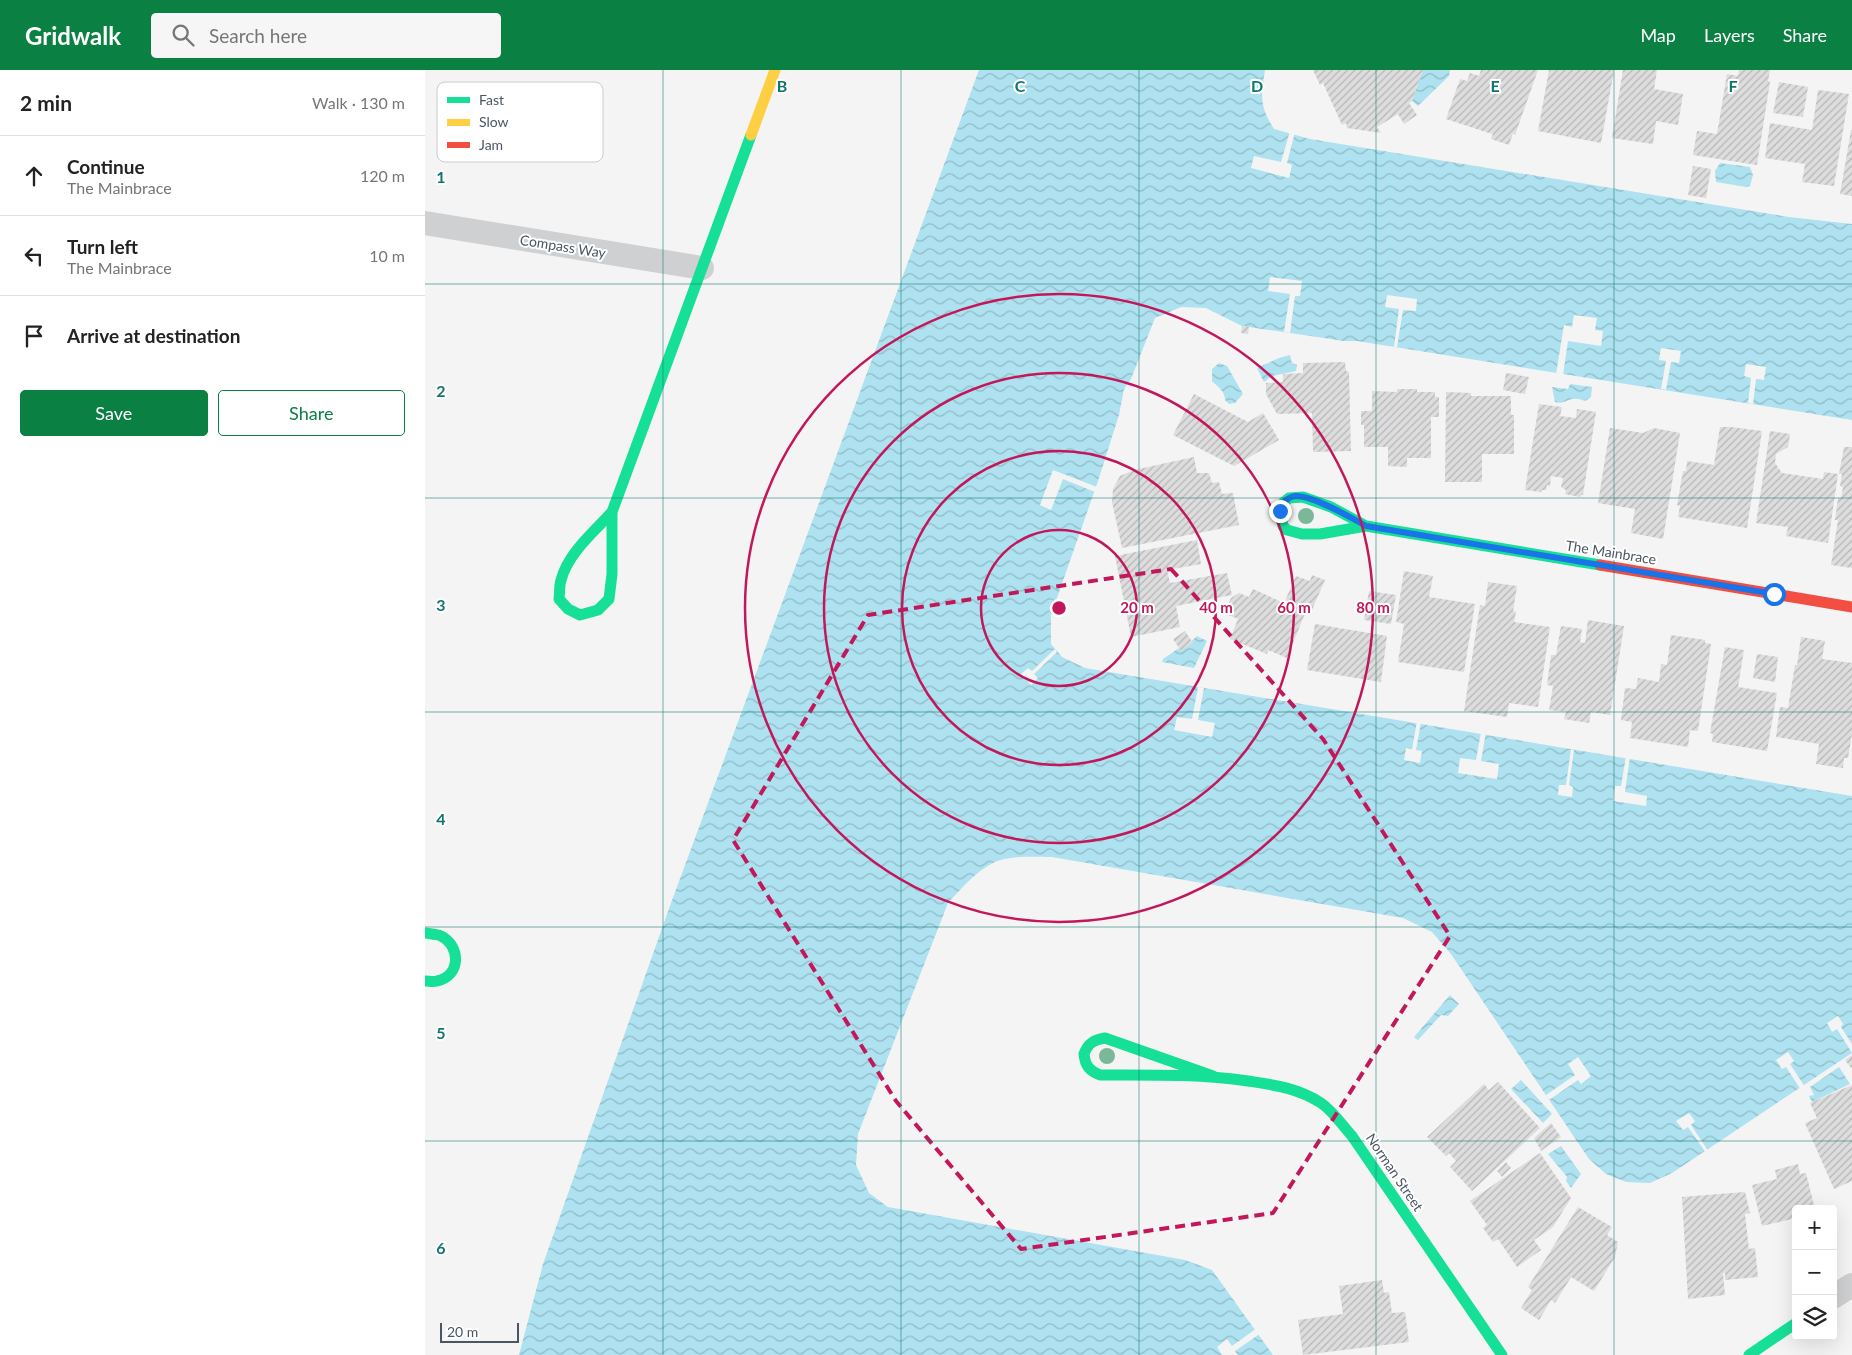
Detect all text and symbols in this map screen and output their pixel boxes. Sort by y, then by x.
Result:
search box [151,13,501,58]
text: Gridwalk [25,21,121,50]
icon: search [169,21,197,49]
text: Search here [209,24,307,47]
text: Map [1640,24,1676,46]
text: Layers [1704,24,1755,46]
text: Share [1783,24,1827,46]
text: B [777,76,787,95]
text: C [1015,76,1026,95]
text: D [1251,76,1263,95]
text: E [1490,76,1500,95]
text: F [1728,76,1738,95]
legend [437,82,603,162]
text: 2 min [20,90,72,115]
text: Fast [479,91,504,108]
text: Walk · 130 m [312,93,405,112]
text: Slow [479,113,509,130]
text: Jam [479,136,503,153]
text: Continue [67,155,145,178]
icon: ahead [20,162,48,190]
text: 120 m [360,166,405,185]
text: 1 [436,167,446,186]
text: The Mainbrace [67,178,172,197]
street label: Compass Way [519,231,608,261]
text: Turn left [67,235,138,258]
icon: left [20,242,48,270]
text: 10 m [369,246,405,265]
text: The Mainbrace [67,258,172,277]
icon: arrive [20,322,48,350]
text: Arrive at destination [67,324,240,347]
text: 2 [436,381,446,400]
button: Save [20,390,208,436]
button: Share [218,390,405,436]
route end [1269,500,1292,523]
street label: The Mainbrace [1564,536,1658,568]
route start [1763,583,1786,606]
text: 3 [436,595,446,614]
text: 20 m [1120,598,1154,616]
text: 40 m [1199,598,1233,616]
text: 60 m [1277,598,1311,616]
text: 80 m [1356,598,1390,616]
centre of rings [1050,599,1068,617]
text: 4 [436,809,446,828]
text: 5 [436,1023,446,1042]
street label: Norman Street [1363,1130,1427,1214]
map controls [1792,1205,1837,1340]
button: + [1792,1205,1837,1250]
text: 6 [436,1238,446,1257]
button: − [1792,1250,1837,1295]
button: layers [1792,1295,1837,1340]
scale bar [440,1320,519,1343]
text: 20 m [447,1323,478,1340]

